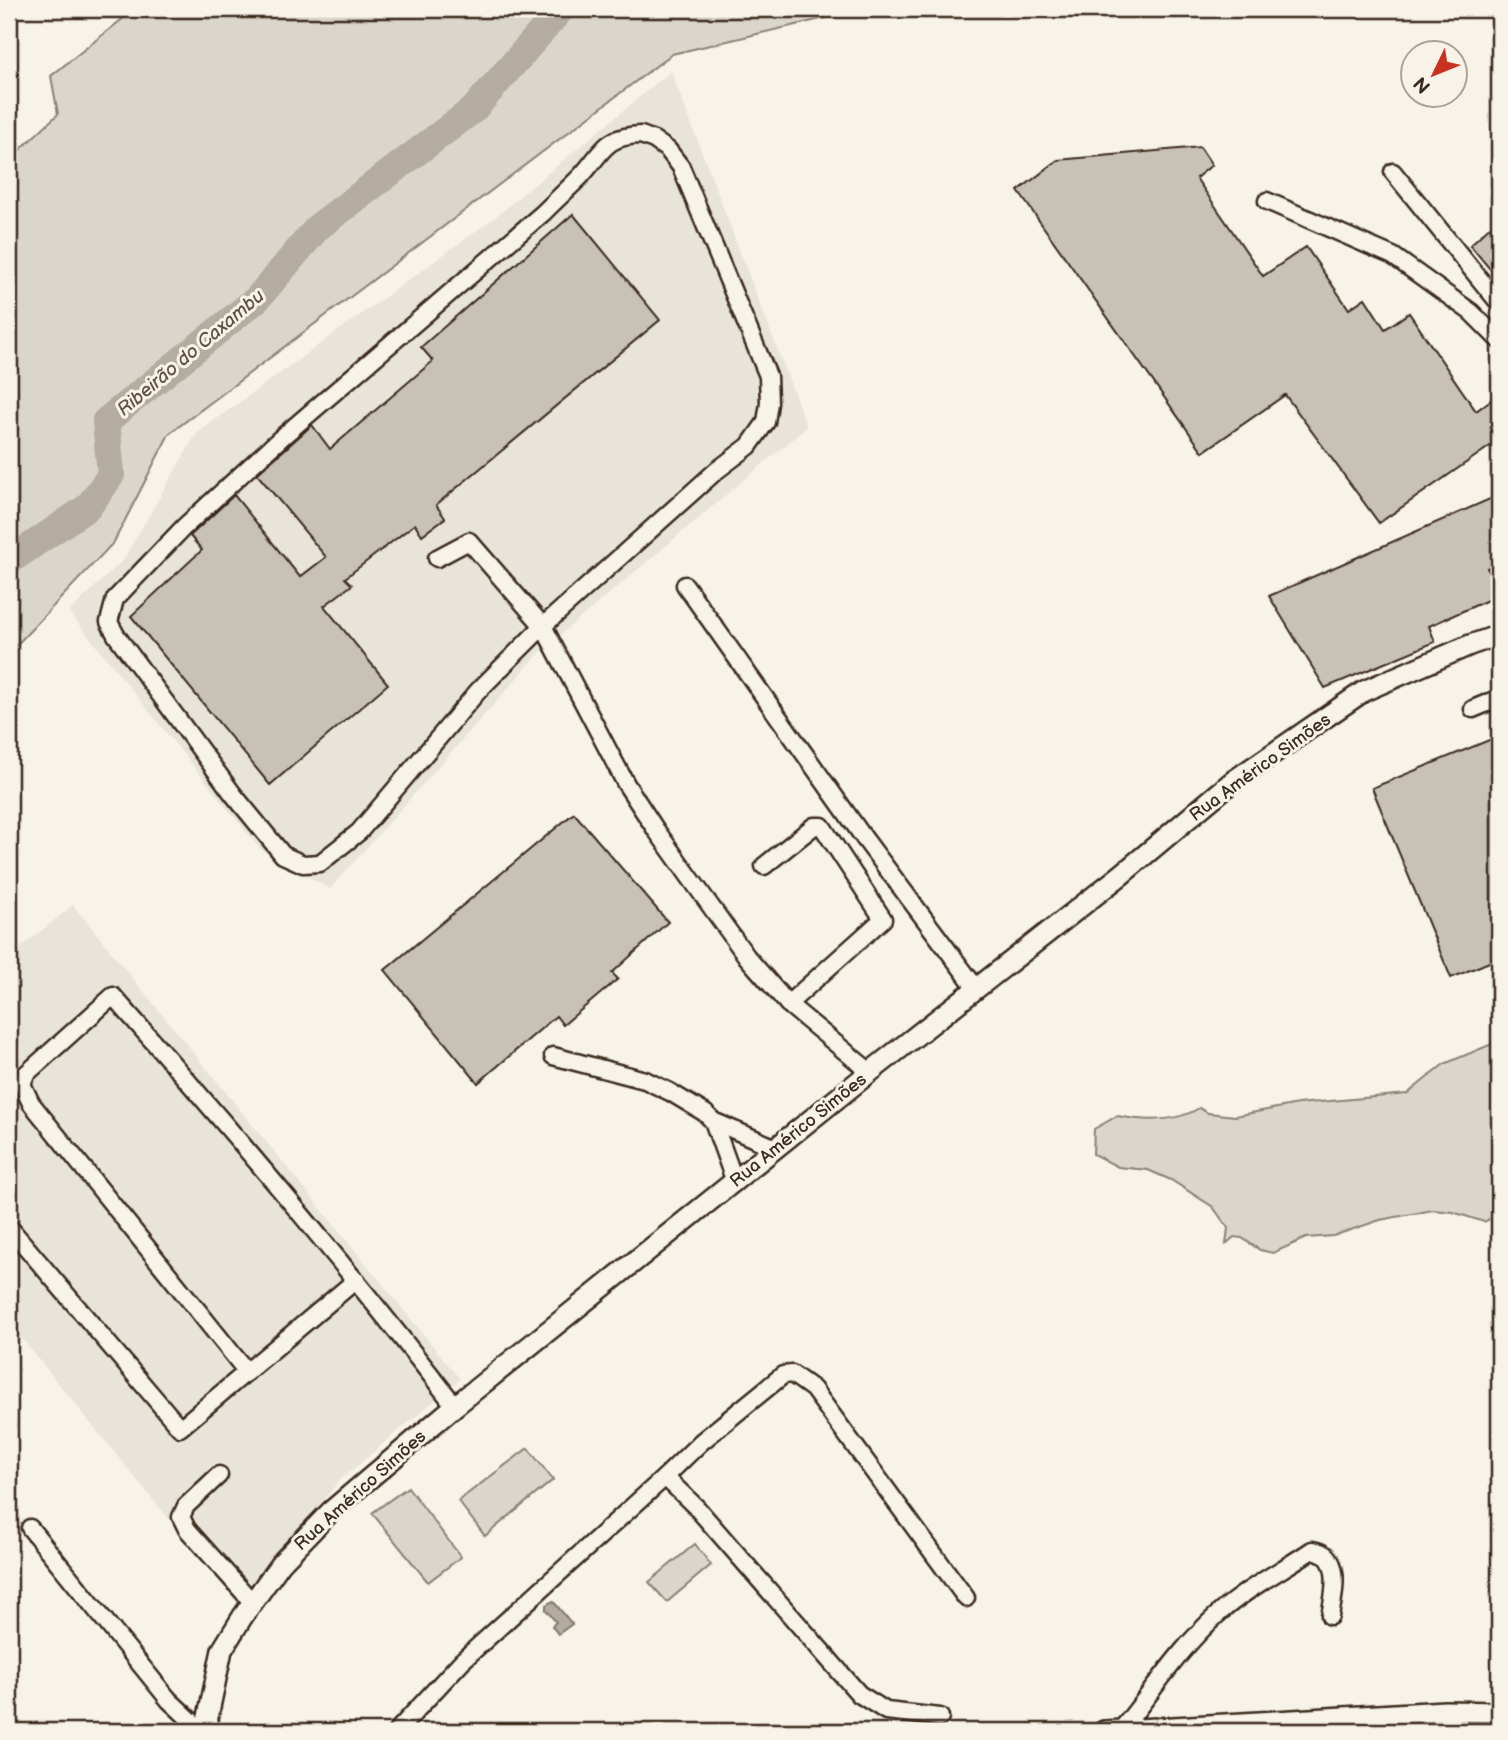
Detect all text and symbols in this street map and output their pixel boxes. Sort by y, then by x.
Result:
north arrow [1400,38,1470,108]
text: N [1409,72,1436,98]
water label: Ribeirão do Caxambu [113,285,270,421]
street label: Rua Américo Simões [1186,709,1335,826]
street label: Rua Américo Simões [726,1069,871,1192]
street label: Rua Américo Simões [290,1426,430,1555]

